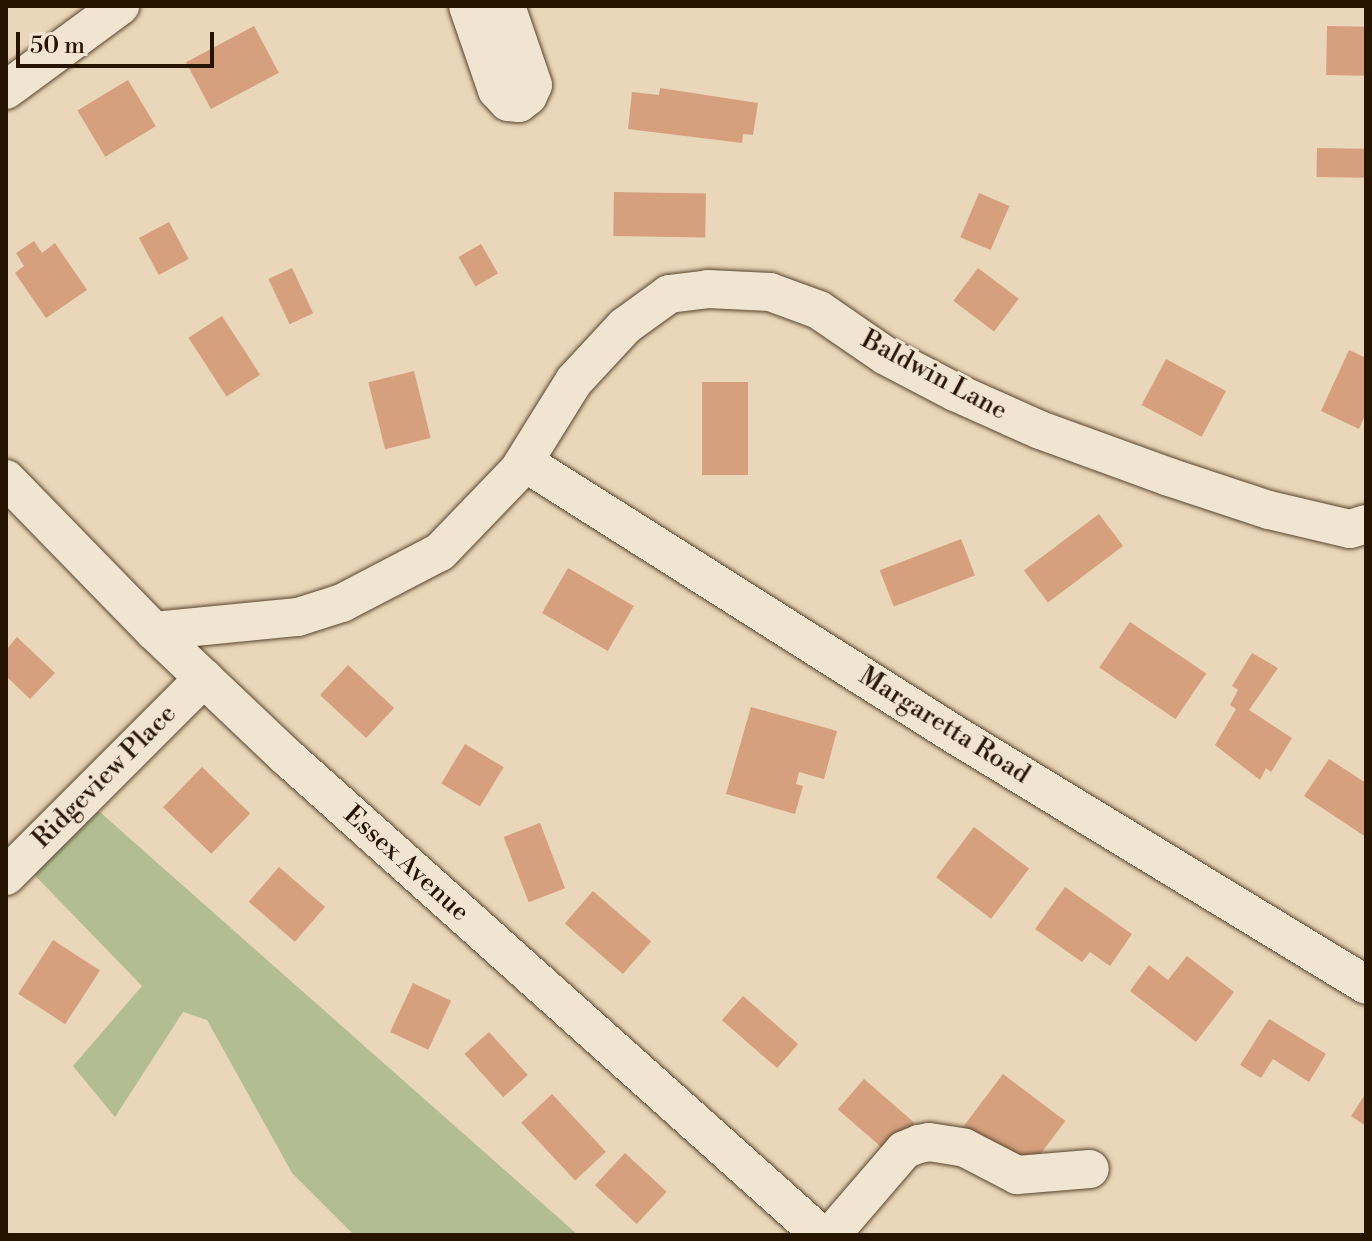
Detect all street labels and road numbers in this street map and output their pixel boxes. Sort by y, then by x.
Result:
street label: Baldwin Lane [856,325,1012,427]
street label: Margaretta Road [853,661,1035,791]
street label: Ridgeview Place [27,699,183,855]
street label: Essex Avenue [337,800,475,928]

